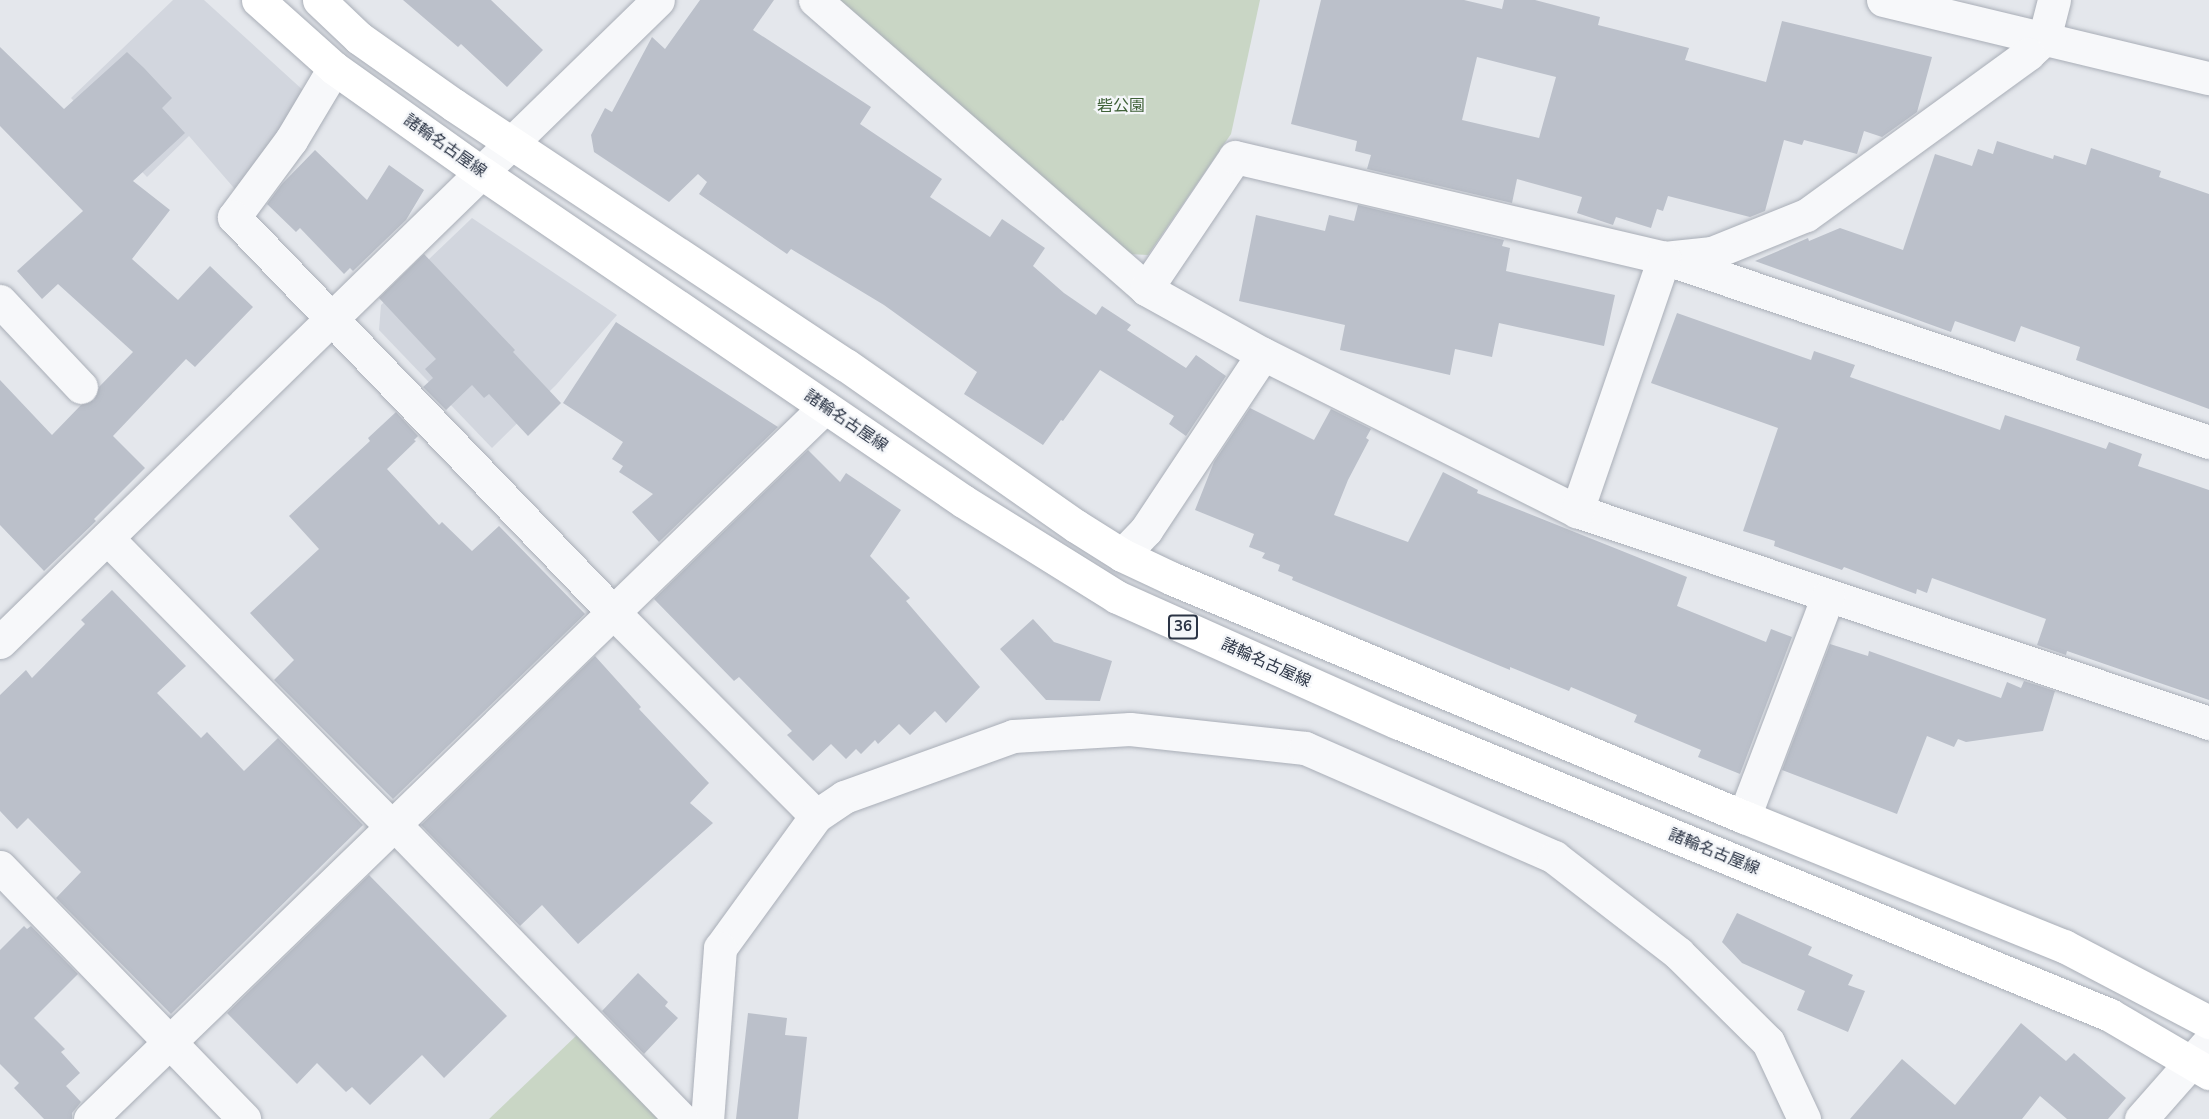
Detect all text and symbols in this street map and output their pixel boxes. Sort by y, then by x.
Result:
park label: 砦公園 [1097,96,1145,116]
street label: 諸輪名古屋線 [400,111,490,181]
street label: 諸輪名古屋線 [801,386,891,456]
road number: 36 [1168,615,1198,639]
street label: 諸輪名古屋線 [1218,635,1314,691]
street label: 諸輪名古屋線 [1666,825,1762,879]

